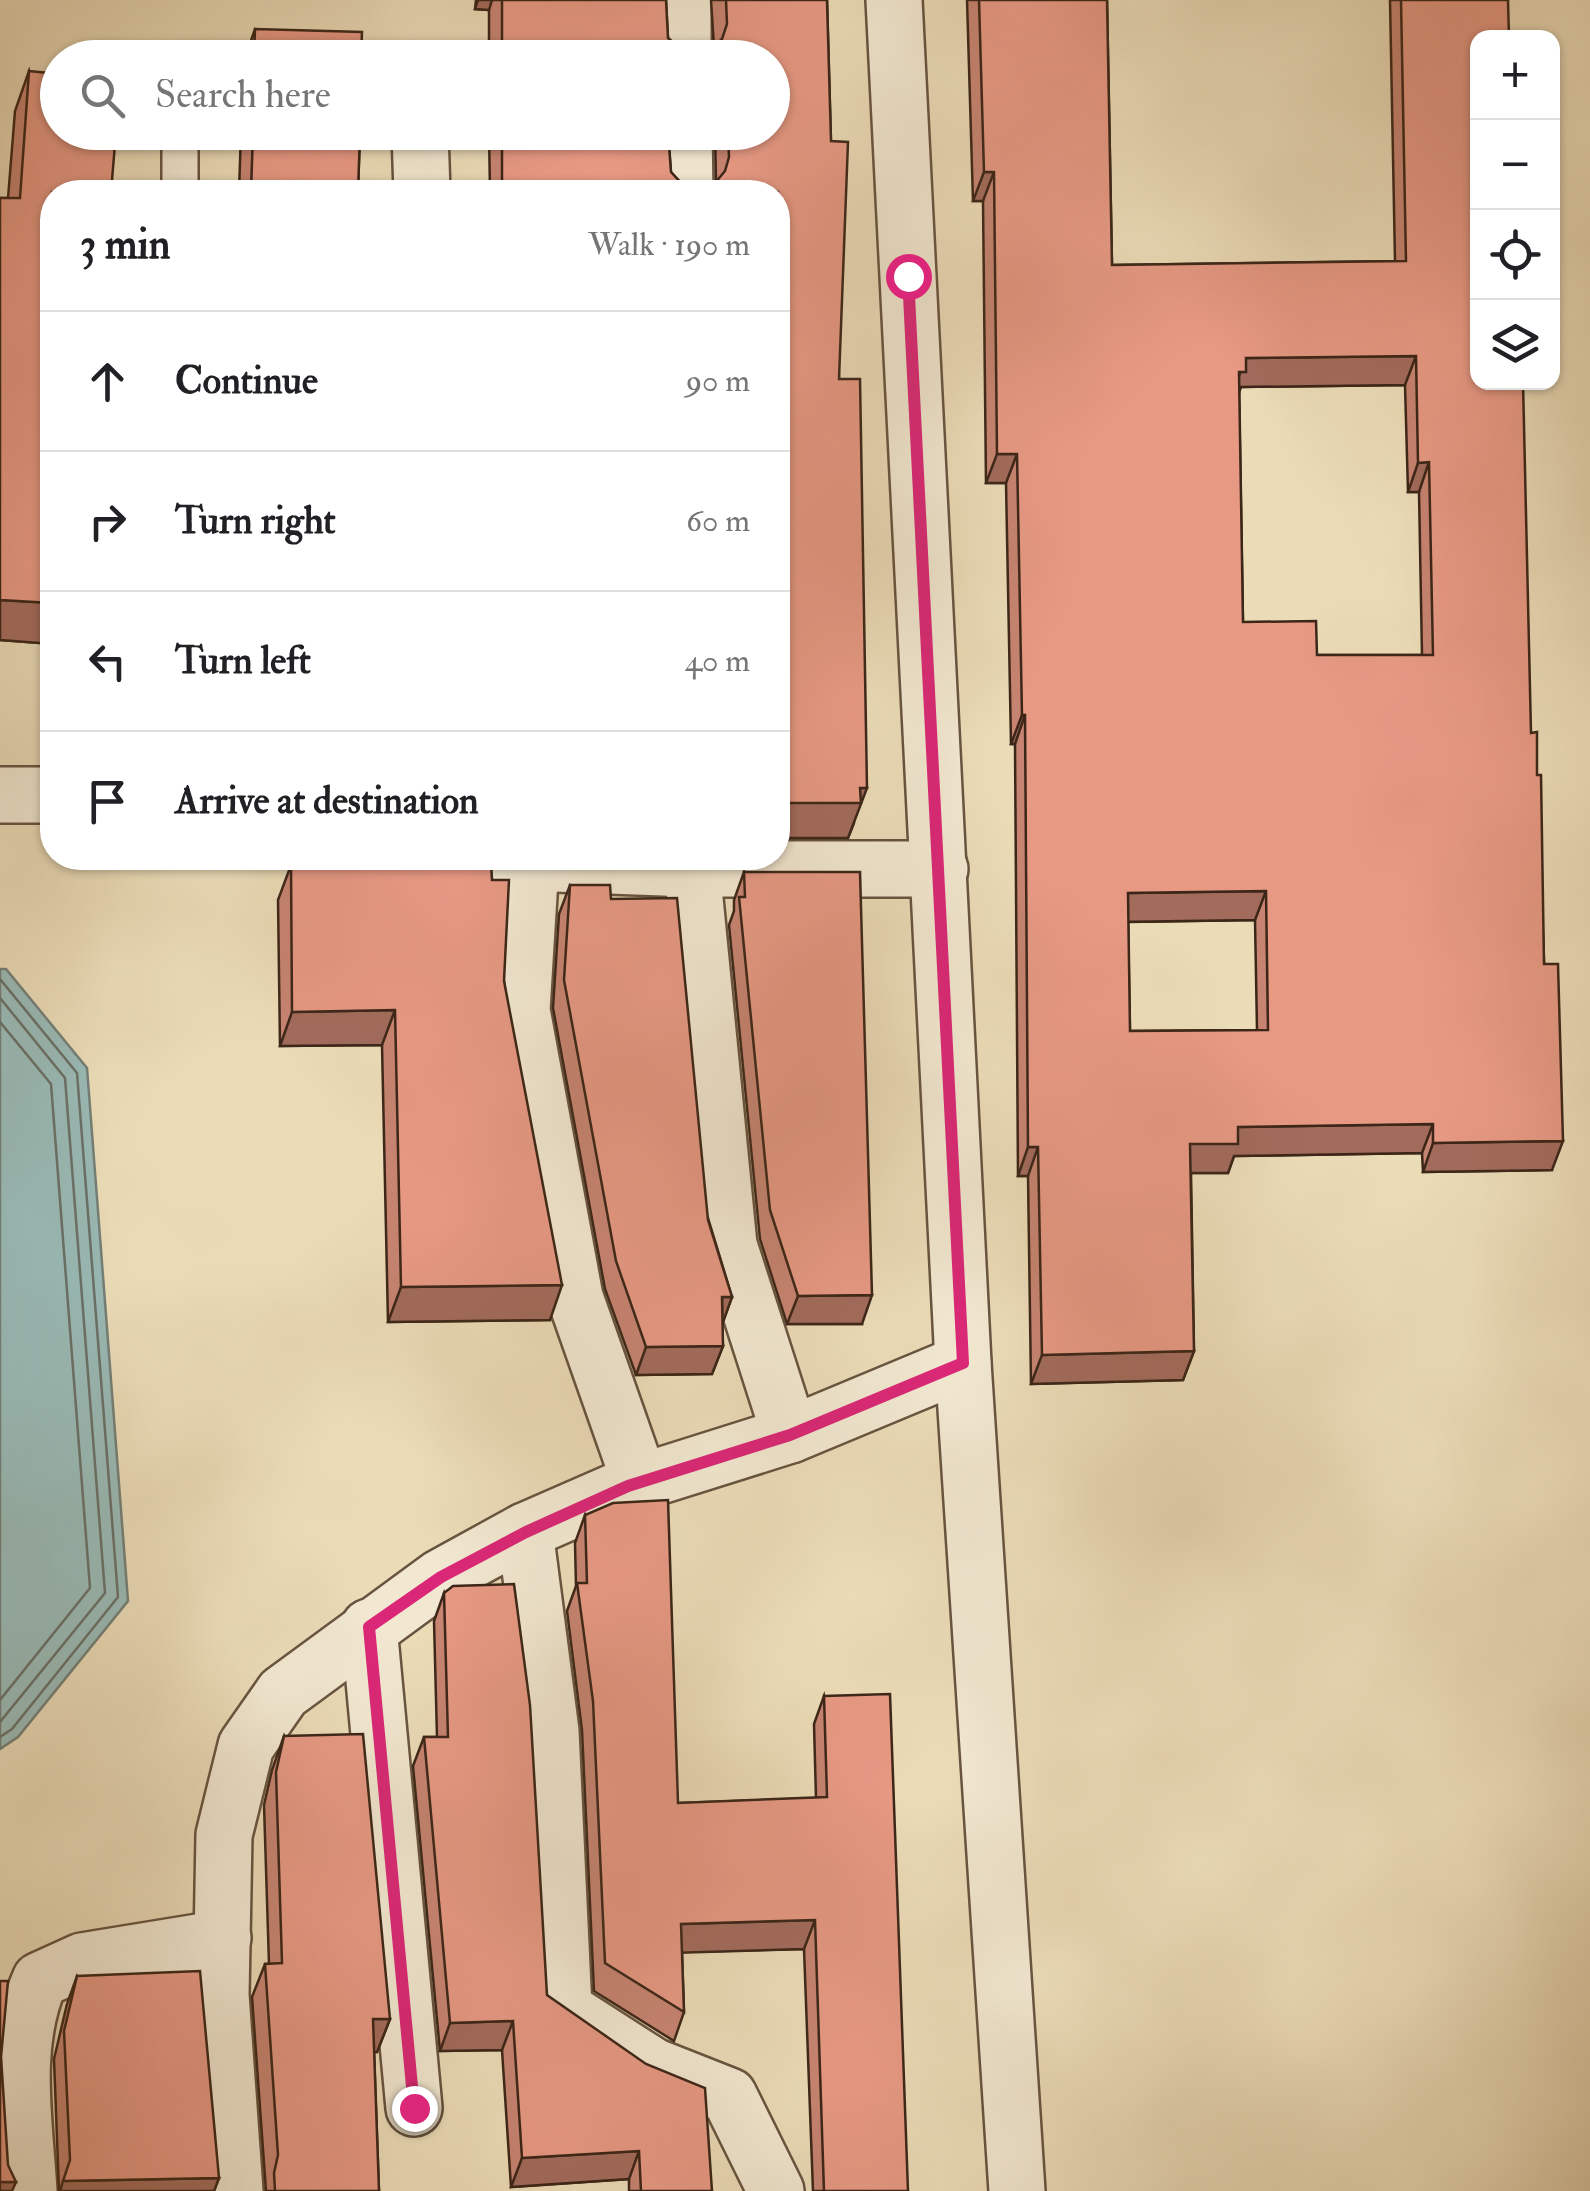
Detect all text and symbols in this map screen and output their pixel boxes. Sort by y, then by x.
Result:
map controls [1470,30,1560,390]
button: + [1470,30,1560,120]
search box [40,40,790,150]
icon: search [75,68,130,123]
text: Search here [155,71,331,119]
button: − [1470,120,1560,210]
button: locate [1470,210,1560,300]
text: 3 min [80,219,170,271]
text: Walk · 190 m [588,225,750,265]
route start [886,254,932,300]
button: layers [1470,300,1560,390]
icon: ahead [80,354,135,409]
text: Continue [175,357,318,405]
text: 90 m [686,361,750,401]
icon: right [80,494,135,549]
text: Turn right [175,497,336,545]
text: 60 m [686,501,750,541]
icon: left [80,634,135,689]
text: Turn left [175,637,311,685]
text: 40 m [685,641,750,681]
icon: arrive [80,774,135,829]
text: Arrive at destination [175,777,479,825]
route end [392,2086,438,2132]

